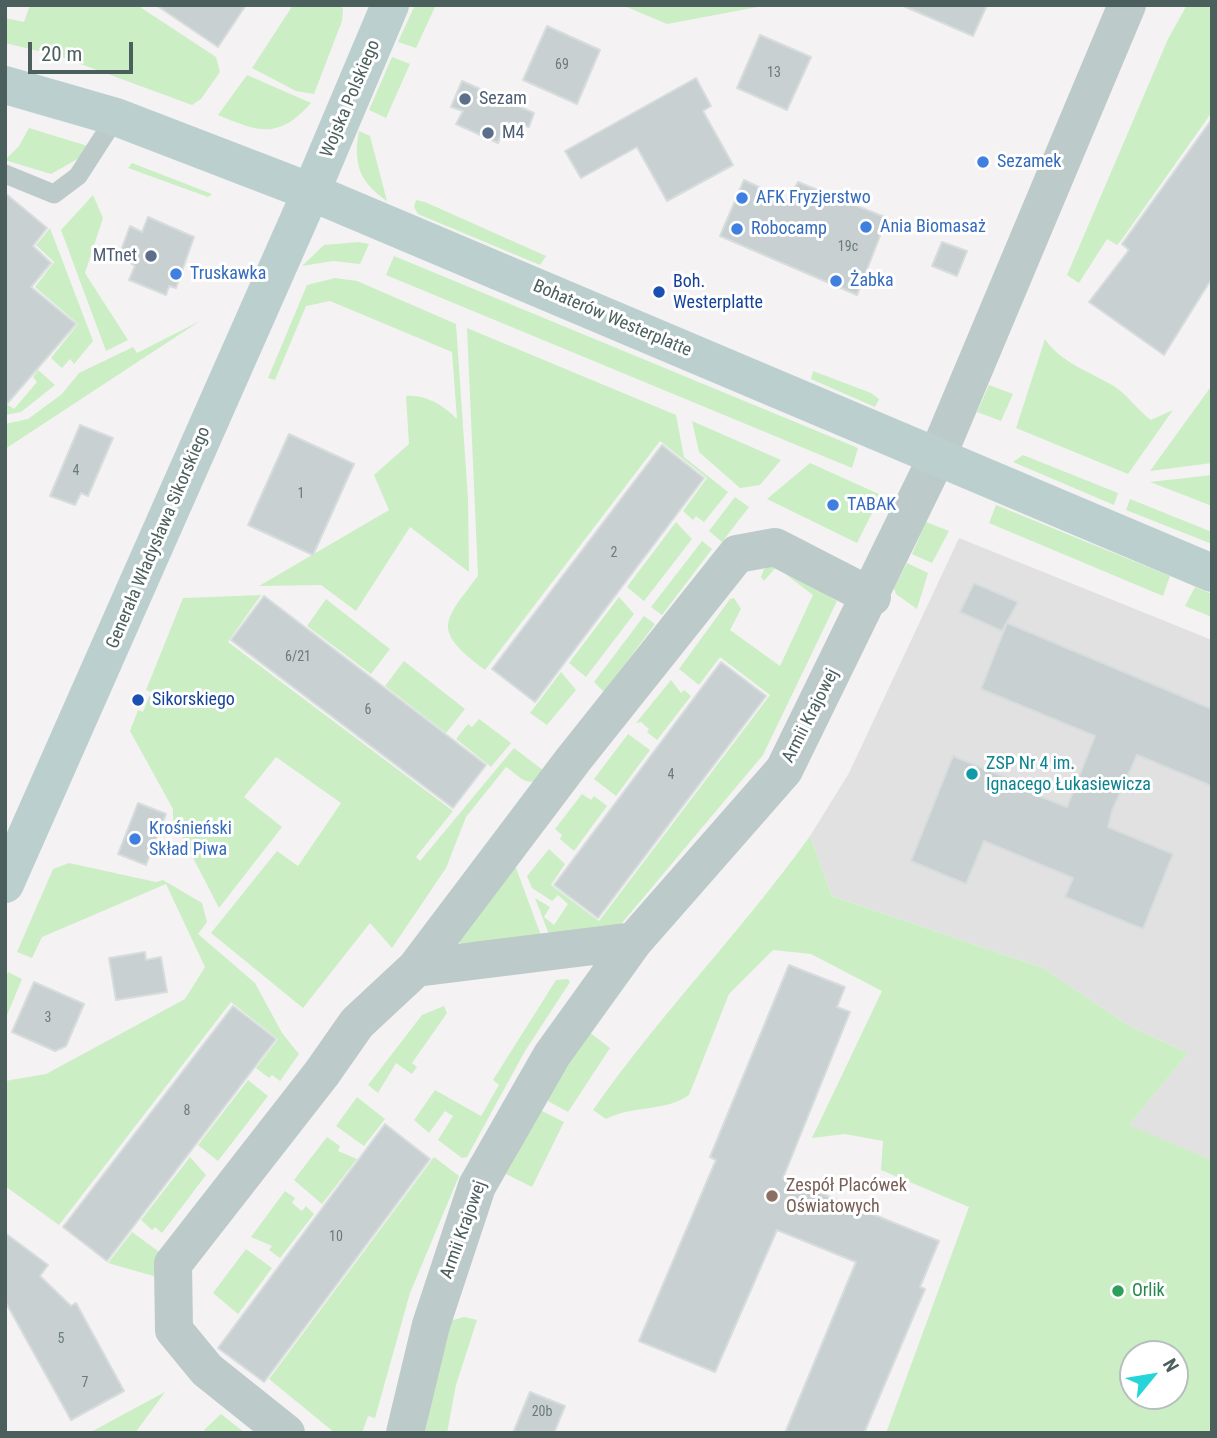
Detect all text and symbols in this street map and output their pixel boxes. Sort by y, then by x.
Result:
scale bar [32,28,136,72]
street label: Wojska Polskiego [317,37,385,161]
text: 20 m [41,42,82,66]
house number: 69 [555,57,569,73]
house number: 13 [767,65,781,81]
place label: Sezam [479,88,527,110]
marker: Sezam [457,91,473,107]
place label: M4 [502,122,524,144]
marker: M4 [480,125,496,141]
place label: Sezamek [997,151,1061,173]
marker: Sezamek [975,154,991,170]
place label: AFK Fryzjerstwo [756,187,871,209]
marker: AFK Fryzjerstwo [734,190,750,206]
place label: Ania Biomasaż [880,216,986,238]
place label: Robocamp [751,218,827,240]
marker: Ania Biomasaż [858,219,874,235]
marker: Robocamp [729,221,745,237]
house number: 19c [838,239,858,255]
place label: MTnet [93,245,137,267]
marker: MTnet [143,248,159,264]
place label: Truskawka [190,263,266,285]
marker: Truskawka [168,266,184,282]
place label: Żabka [850,270,894,292]
place label: Boh. Westerplatte [673,271,763,314]
marker: Żabka [828,273,844,289]
street label: Bohaterów Westerplatte [529,276,695,362]
marker: Boh. Westerplatte [651,284,667,300]
street label: Generała Władysława Sikorskiego [102,424,216,652]
house number: 4 [73,463,79,479]
house number: 1 [298,486,304,502]
place label: TABAK [847,494,896,516]
marker: TABAK [825,497,841,513]
house number: 2 [611,545,617,561]
house number: 6/21 [285,649,311,665]
street label: Armii Krajowej [778,665,844,767]
place label: Sikorskiego [152,689,235,711]
marker: Sikorskiego [130,692,146,708]
house number: 6 [365,702,371,718]
place label: ZSP Nr 4 im. Ignacego Łukasiewicza [986,753,1151,796]
marker: ZSP Nr 4 im. Ignacego Łukasiewicza [964,766,980,782]
house number: 4 [668,767,674,783]
place label: Krośnieński Skład Piwa [149,818,232,860]
marker: Krośnieński Skład Piwa [127,831,143,847]
house number: 3 [45,1010,51,1026]
house number: 8 [184,1103,190,1119]
place label: Zespół Placówek Oświatowych [786,1175,907,1218]
street label: Armii Krajowej [436,1178,492,1282]
marker: Zespół Placówek Oświatowych [764,1188,780,1204]
house number: 10 [329,1229,343,1245]
place label: Orlik [1132,1280,1165,1302]
marker: Orlik [1110,1283,1126,1299]
house number: 5 [58,1331,64,1347]
north arrow [1119,1340,1189,1410]
text: N [1158,1354,1184,1376]
house number: 7 [82,1375,88,1391]
house number: 20b [532,1404,552,1420]

